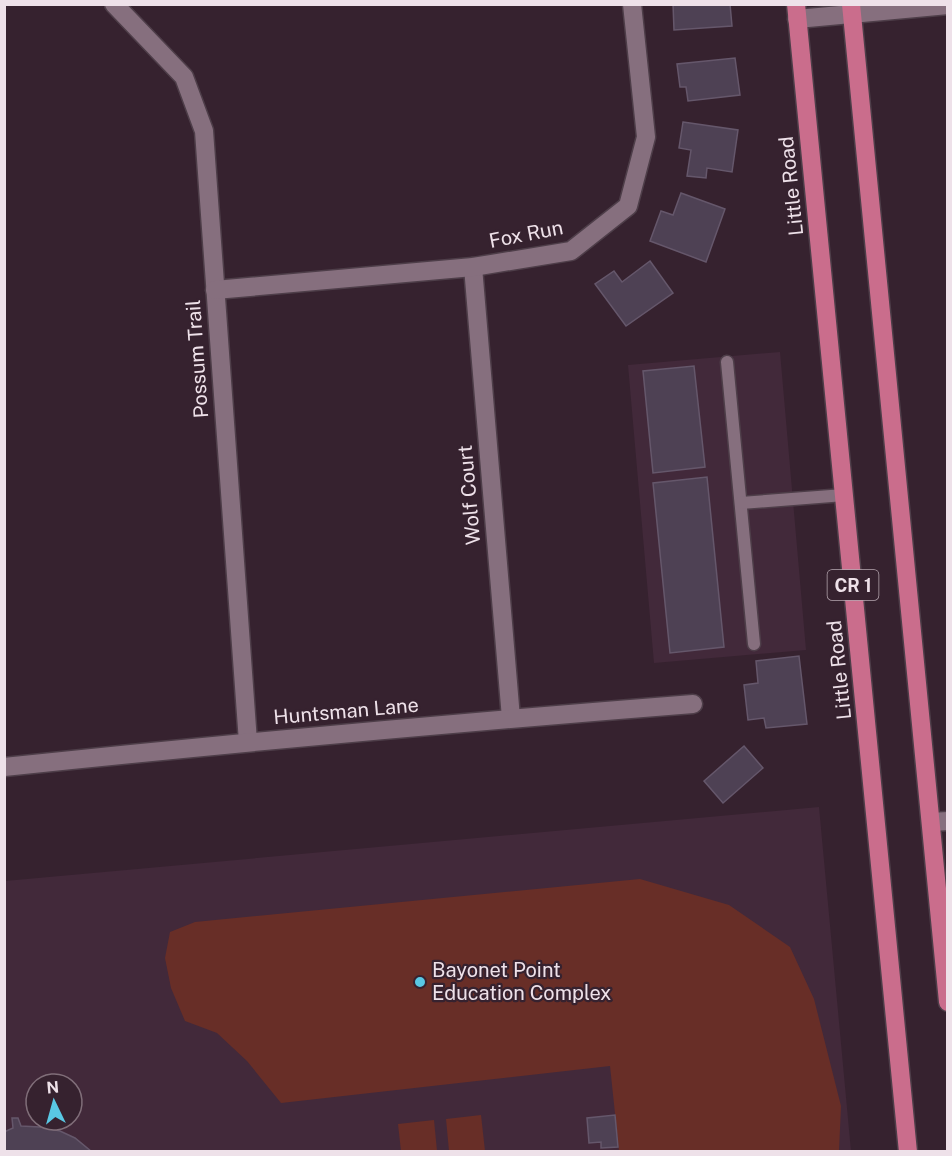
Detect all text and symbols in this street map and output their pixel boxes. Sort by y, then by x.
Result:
street label: Little Road [774,135,808,237]
street label: Fox Run [487,215,565,253]
street label: Possum Trail [181,299,213,419]
street label: Wolf Court [453,444,485,546]
road number: CR 1 [828,570,878,600]
street label: Little Road [822,619,856,721]
street label: Huntsman Lane [272,693,420,729]
place label: Bayonet Point Education Complex [432,958,611,1005]
marker: Bayonet Point Education Complex [413,975,427,989]
north arrow [24,1072,84,1132]
text: N [46,1078,60,1098]

